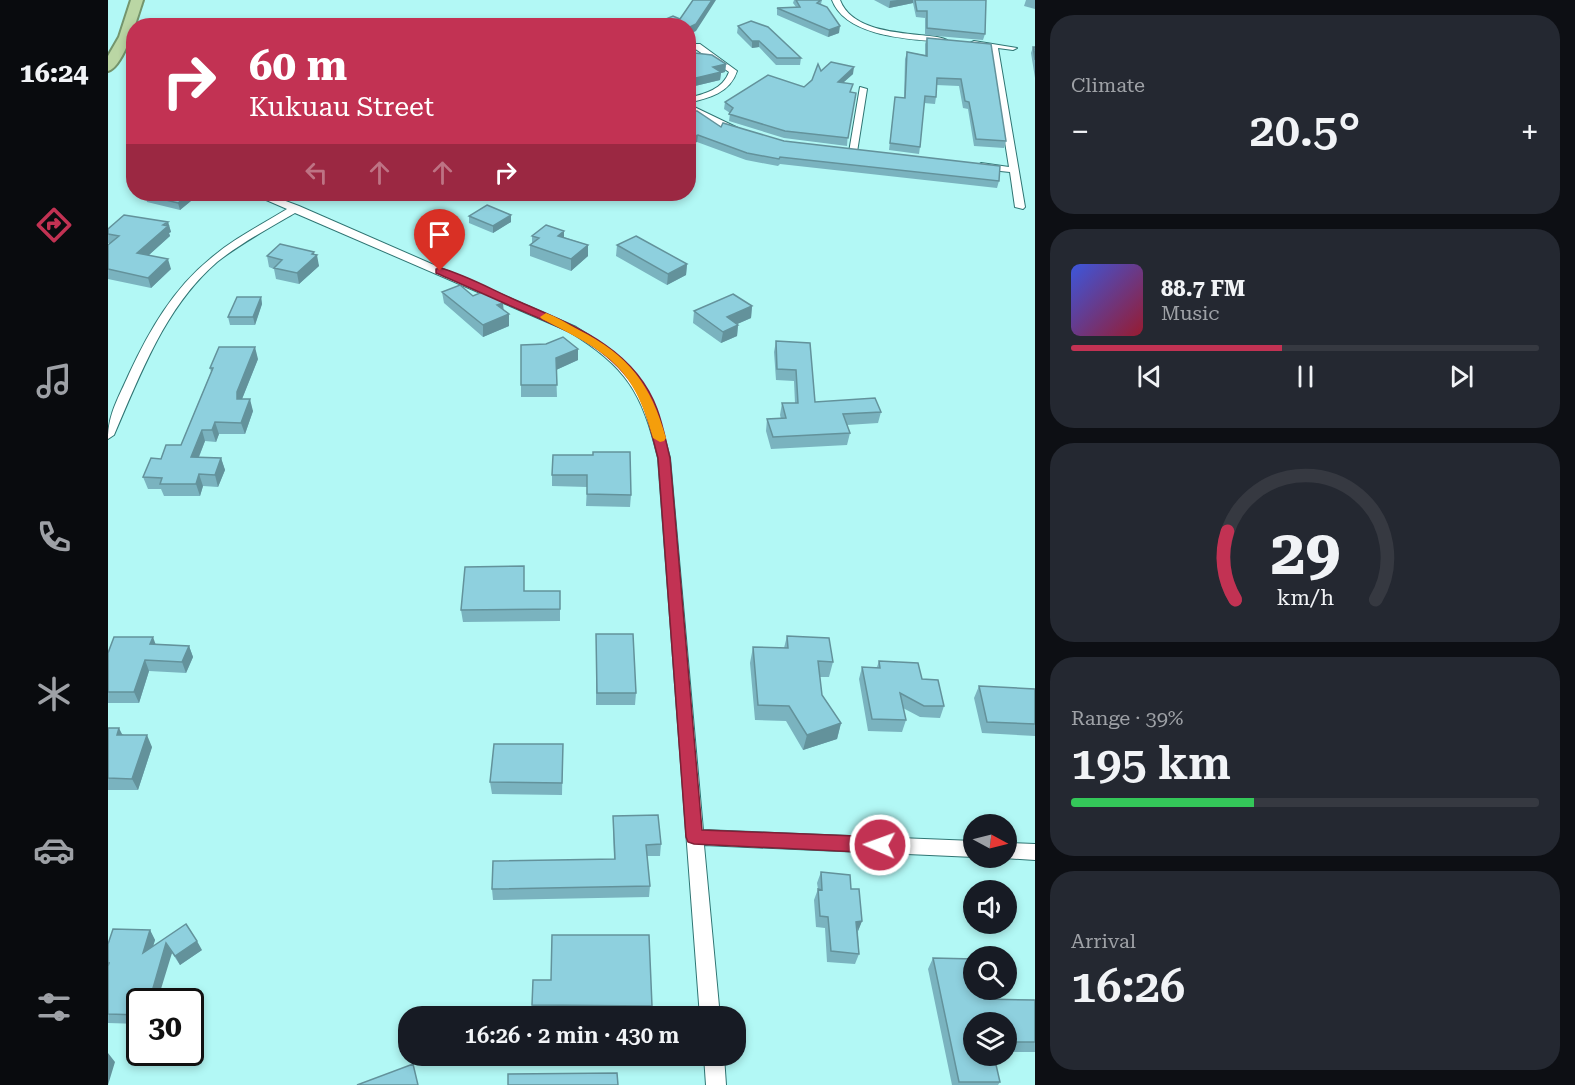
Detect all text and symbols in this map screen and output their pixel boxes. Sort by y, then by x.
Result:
text: 60 m [249,41,347,90]
icon: right [150,42,228,120]
text: 16:24 [20,57,88,89]
text: Climate [1071,73,1145,97]
text: Kukuau Street [249,91,434,123]
text: 20.5° [1249,104,1361,157]
text: − [1071,112,1089,151]
text: + [1521,112,1539,151]
icon: left [300,156,333,189]
icon: ahead [363,156,396,189]
icon: ahead [426,156,459,189]
icon: right [489,156,522,189]
icon: directions [33,204,75,246]
pin [414,209,465,271]
icon: arrive [423,218,456,251]
text: 88.7 FM [1161,276,1245,301]
text: Music [1161,301,1220,325]
icon: music [33,360,75,402]
icon: previous [1133,360,1166,393]
icon: pause [1289,360,1322,393]
icon: next [1445,360,1478,393]
icon: phone [33,516,75,558]
text: 29 [1270,516,1340,589]
text: km/h [1276,585,1334,610]
icon: climate [33,673,75,715]
text: Range · 39% [1071,706,1183,730]
text: 195 km [1071,737,1231,790]
position arrow [848,813,912,877]
north arrow [963,814,1017,868]
map controls [963,814,1017,1066]
icon: car [33,829,75,871]
button: sound [963,880,1017,934]
text: Arrival [1071,929,1136,953]
button: search [963,946,1017,1000]
text: 16:26 [1071,960,1185,1013]
icon: filters [33,986,75,1028]
speed limit sign: 30 [126,988,204,1066]
button: layers [963,1012,1017,1066]
text: 16:26 · 2 min · 430 m [465,1023,679,1048]

